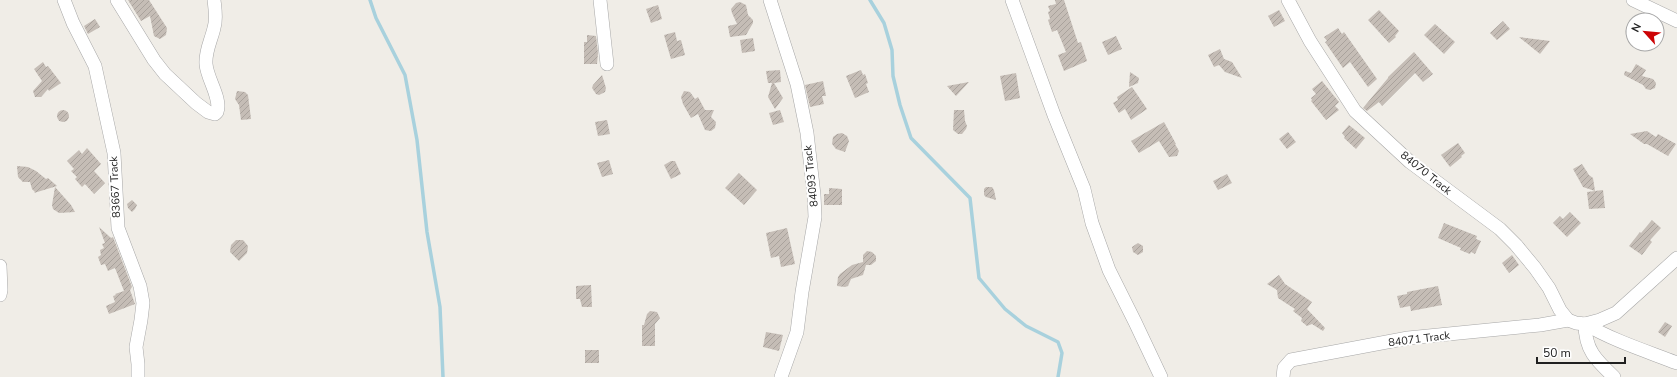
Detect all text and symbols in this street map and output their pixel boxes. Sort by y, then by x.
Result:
north arrow [1625,12,1665,52]
text: N [1628,21,1645,35]
street label: 84093 Track [800,144,822,208]
street label: 84070 Track [1397,148,1455,199]
street label: 83667 Track [106,155,124,218]
street label: 84071 Track [1387,328,1451,350]
scale bar [1537,339,1625,365]
text: 50 m [1543,345,1571,361]

